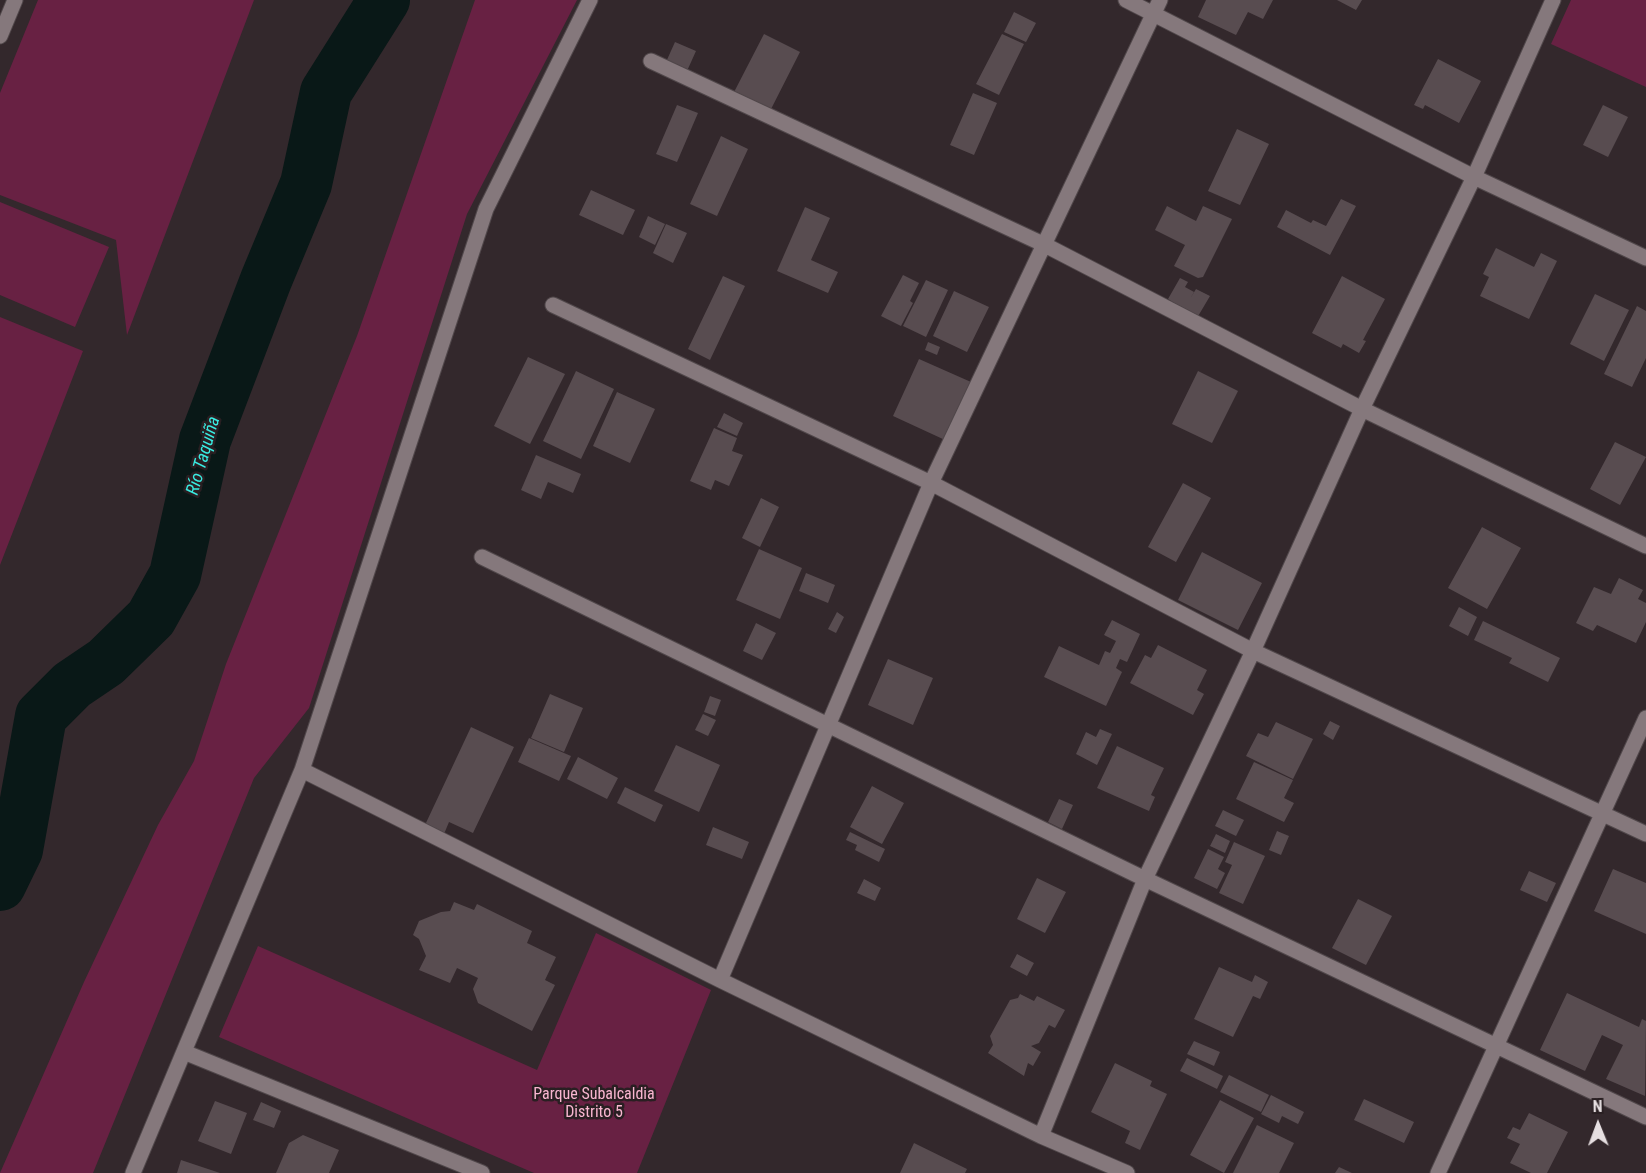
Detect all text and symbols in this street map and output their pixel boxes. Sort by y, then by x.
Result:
water label: Río Taquiña [182,414,226,498]
park label: Parque Subalcaldia Distrito 5 [533,1085,655,1123]
north arrow [1568,1095,1628,1155]
text: N [1593,1097,1603,1116]

